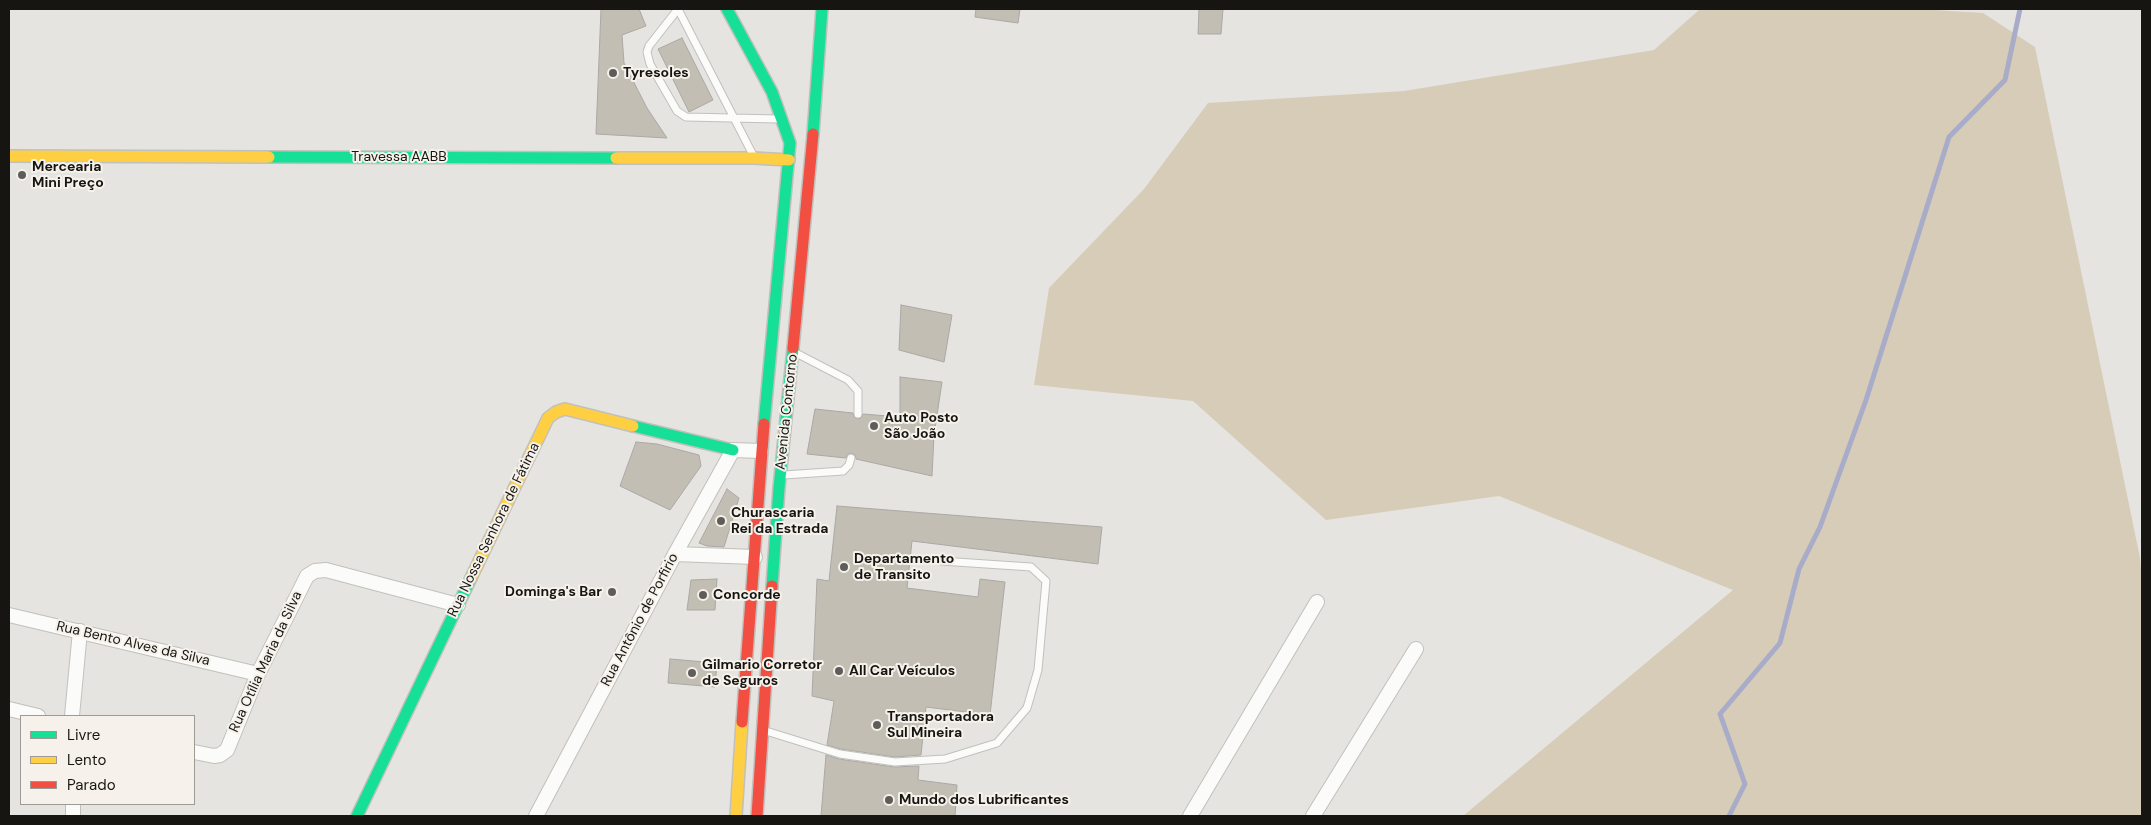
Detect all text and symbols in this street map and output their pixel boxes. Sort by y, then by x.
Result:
place label: Tyresoles [623,65,689,81]
marker: Tyresoles [607,67,619,79]
street label: Travessa AABB [351,149,447,165]
place label: Mercearia Mini Preço [32,159,104,192]
marker: Mercearia Mini Preço [16,169,28,181]
street label: Avenida Contorno [773,353,801,471]
place label: Auto Posto São João [884,410,959,442]
marker: Auto Posto São João [868,420,880,432]
street label: Rua Nossa Senhora de Fátima [444,440,544,620]
place label: Churascaria Rei da Estrada [731,505,828,538]
marker: Churascaria Rei da Estrada [715,515,727,527]
street label: Rua Antônio de Porfirio [598,551,682,689]
place label: Departamento de Transito [854,551,954,584]
marker: Departamento de Transito [838,561,850,573]
place label: Dominga's Bar [505,584,602,600]
marker: Dominga's Bar [606,586,618,598]
place label: Concorde [713,587,781,603]
street label: Rua Otília Maria da Silva [226,589,306,735]
marker: Concorde [697,589,709,601]
street label: Rua Bento Alves da Silva [55,618,211,670]
place label: Gilmario Corretor de Seguros [702,657,822,690]
place label: All Car Veículos [849,663,955,679]
marker: All Car Veículos [833,665,845,677]
marker: Gilmario Corretor de Seguros [686,667,698,679]
place label: Transportadora Sul Mineira [887,709,994,742]
legend [20,715,195,805]
marker: Transportadora Sul Mineira [871,719,883,731]
text: Livre [67,725,100,745]
text: Lento [67,750,106,770]
text: Parado [67,775,116,795]
place label: Mundo dos Lubrificantes [899,792,1069,808]
marker: Mundo dos Lubrificantes [883,794,895,806]

